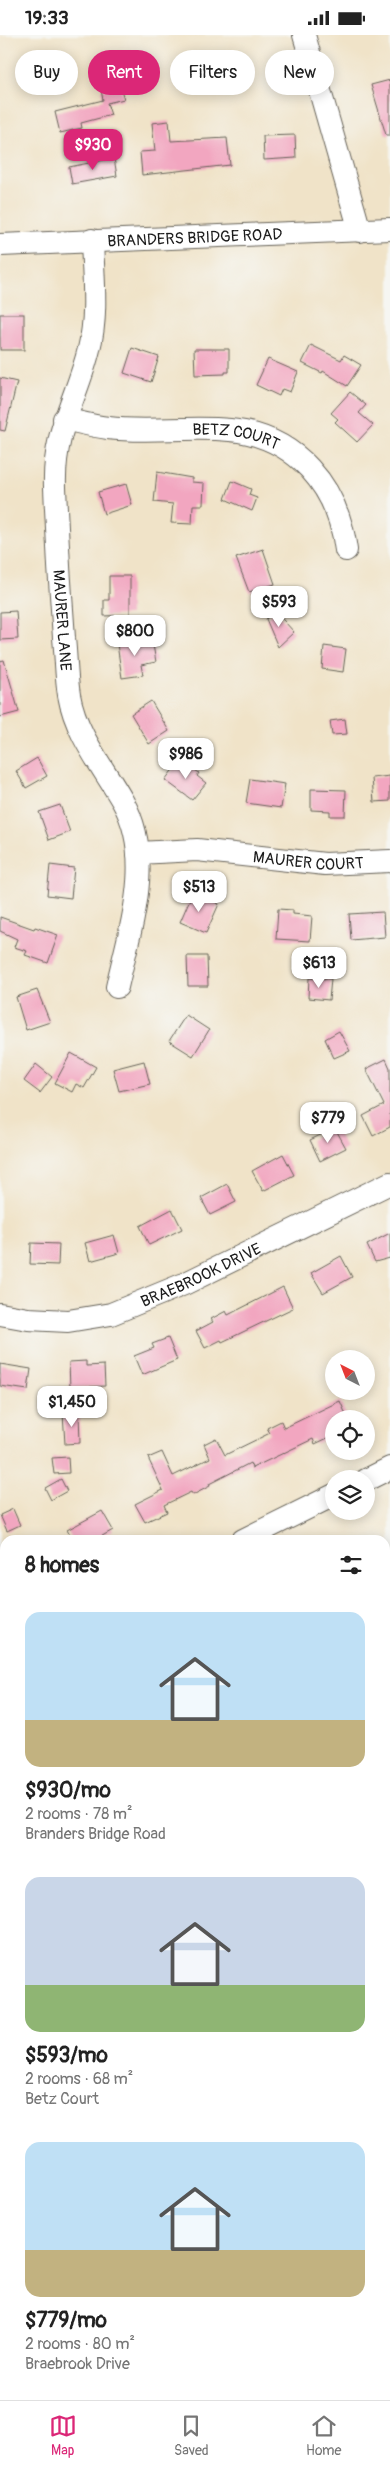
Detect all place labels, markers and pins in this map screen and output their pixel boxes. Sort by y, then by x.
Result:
pin: $930 [63,129,123,171]
pin: $593 [249,585,309,628]
pin: $800 [105,615,165,657]
pin: $986 [156,737,216,780]
pin: $513 [169,871,229,913]
pin: $613 [289,947,349,989]
pin: $779 [298,1101,358,1144]
pin: $1,450 [31,1385,113,1428]

